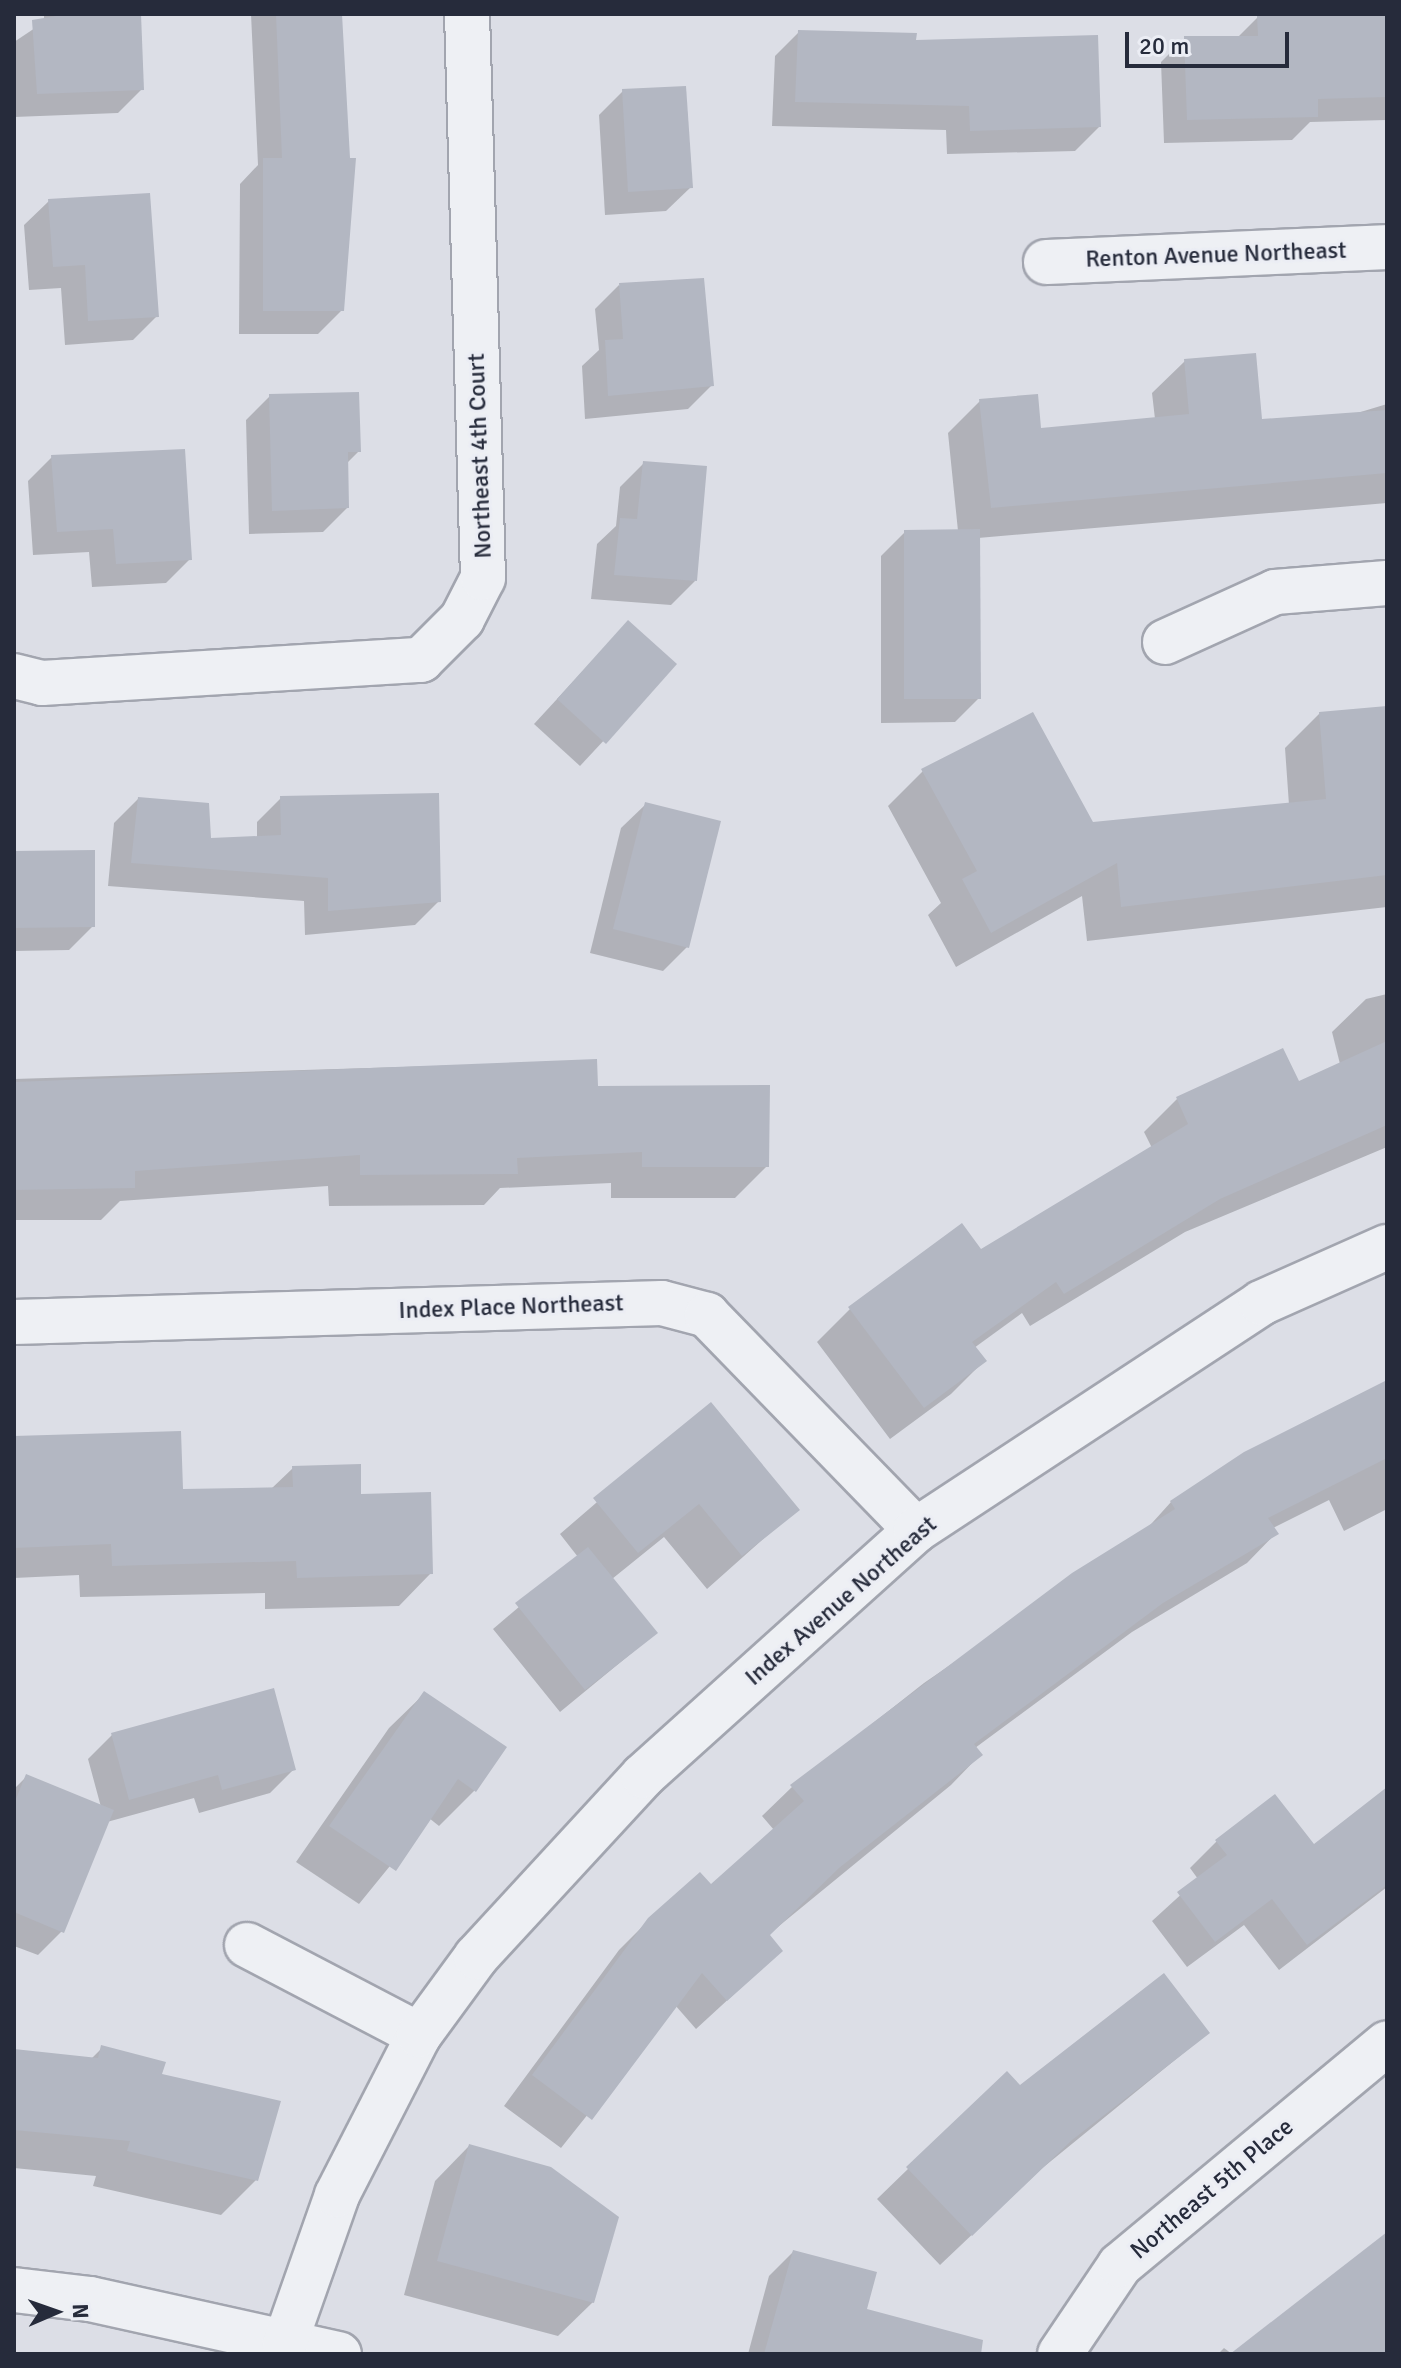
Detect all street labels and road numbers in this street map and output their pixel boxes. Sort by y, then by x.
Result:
street label: Renton Avenue Northeast [1085,236,1347,274]
street label: Northeast 4th Court [462,353,498,559]
street label: Index Place Northeast [398,1289,624,1325]
street label: Index Avenue Northeast [739,1510,943,1692]
street label: Northeast 5th Place [1125,2113,1299,2265]

